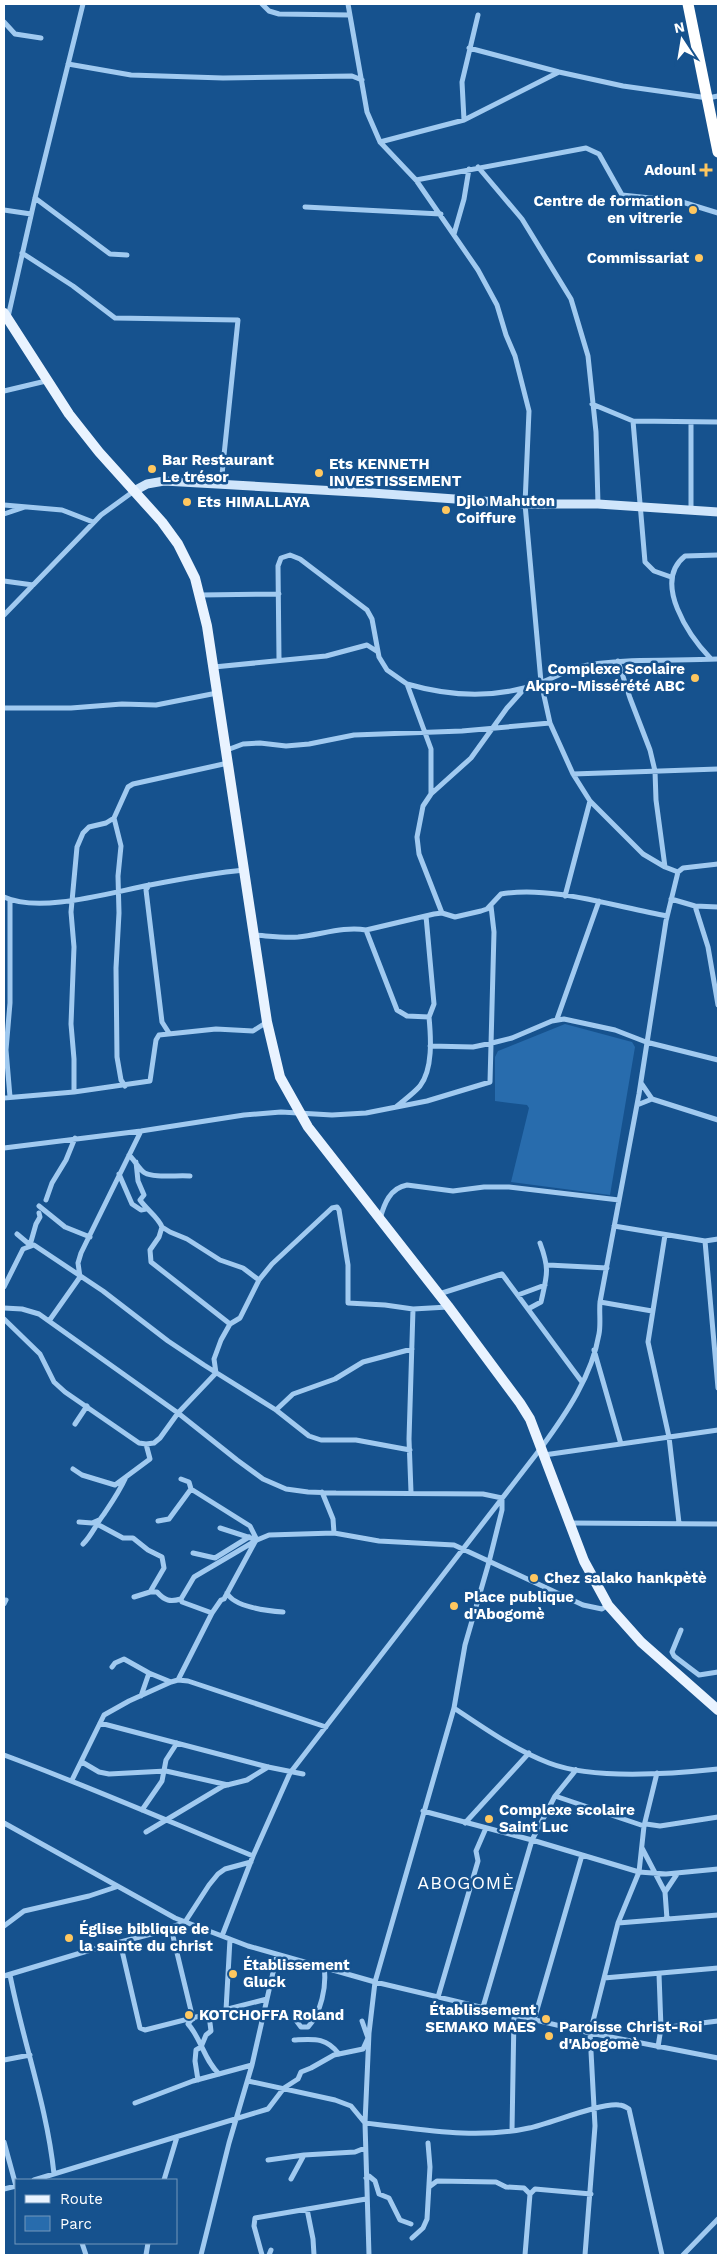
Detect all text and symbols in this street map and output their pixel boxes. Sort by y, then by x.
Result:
north arrow [657,15,707,65]
text: N [673,18,686,36]
place label: Adounl [644,161,696,179]
marker: Adounl [700,164,712,176]
place label: Centre de formation en vitrerie [533,192,683,227]
marker: Centre de formation en vitrerie [687,204,699,216]
place label: Commissariat [587,249,689,267]
marker: Commissariat [693,252,705,264]
place label: Bar Restaurant Le trésor [162,451,274,486]
place label: Ets KENNETH INVESTISSEMENT [329,455,462,490]
marker: Bar Restaurant Le trésor [146,463,158,475]
marker: Ets KENNETH INVESTISSEMENT [313,467,325,479]
place label: Djlo Mahuton Coiffure [456,492,555,527]
place label: Ets HIMALLAYA [197,493,311,511]
marker: Ets HIMALLAYA [181,496,193,508]
marker: Djlo Mahuton Coiffure [440,504,452,516]
place label: Complexe Scolaire Akpro-Missérété ABC [525,660,685,695]
marker: Complexe Scolaire Akpro-Missérété ABC [689,672,701,684]
place label: Chez salako hankpètè [544,1569,707,1587]
marker: Chez salako hankpètè [528,1572,540,1584]
place label: Place publique d'Abogomè [464,1588,574,1623]
marker: Place publique d'Abogomè [448,1600,460,1612]
place label: Complexe scolaire Saint Luc [499,1801,635,1836]
marker: Complexe scolaire Saint Luc [483,1813,495,1825]
district label: ABOGOMÈ [417,1872,515,1893]
place label: Église biblique de la sainte du christ [79,1920,213,1955]
marker: Église biblique de la sainte du christ [63,1932,75,1944]
place label: Établissement Gluck [243,1956,350,1991]
marker: Établissement Gluck [227,1968,239,1980]
place label: Établissement SEMAKO MAES [425,2001,536,2036]
place label: KOTCHOFFA Roland [199,2006,344,2024]
marker: KOTCHOFFA Roland [183,2009,195,2021]
marker: Établissement SEMAKO MAES [540,2013,552,2025]
place label: Paroisse Christ-Roi d'Abogomè [559,2018,702,2053]
marker: Paroisse Christ-Roi d'Abogomè [543,2030,555,2042]
legend [15,2179,178,2244]
text: Route [60,2190,103,2208]
text: Parc [60,2215,92,2233]

